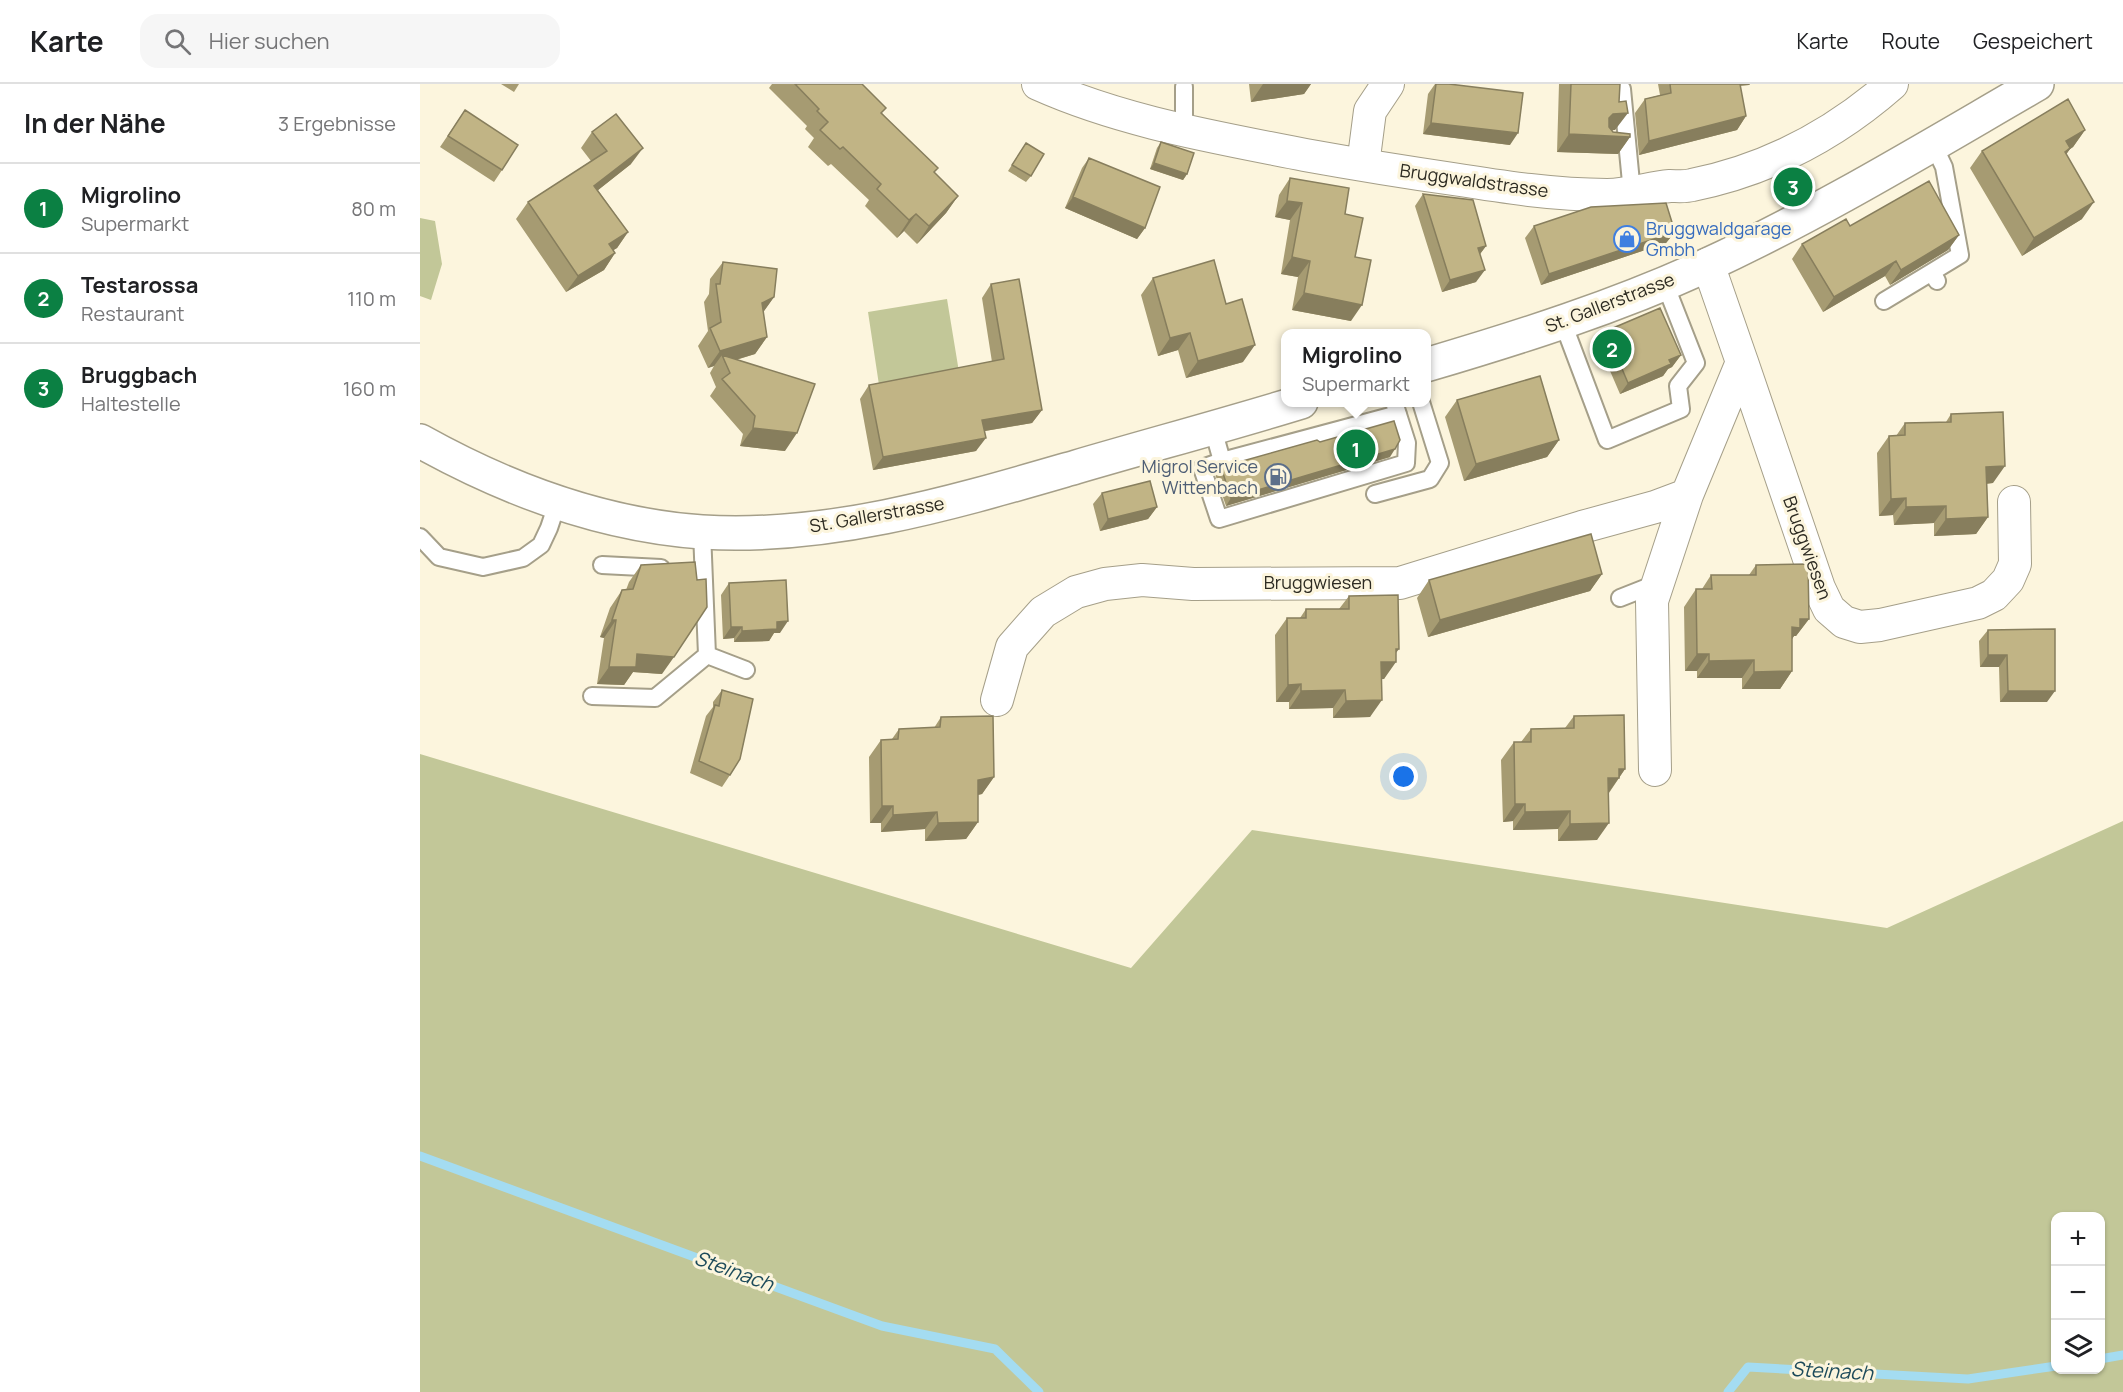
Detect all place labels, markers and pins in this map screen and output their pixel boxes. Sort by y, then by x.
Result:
pin: 3 [1774,164,1812,210]
place label: Bruggwaldgarage Gmbh [1646,216,1792,261]
shop icon: Bruggwaldgarage Gmbh [1612,224,1642,254]
pin: 2 [1592,326,1632,372]
pin: 1 [1336,426,1376,472]
place label: Migrol Service Wittenbach [1142,454,1258,499]
fuel station icon: Migrol Service Wittenbach [1263,462,1293,492]

